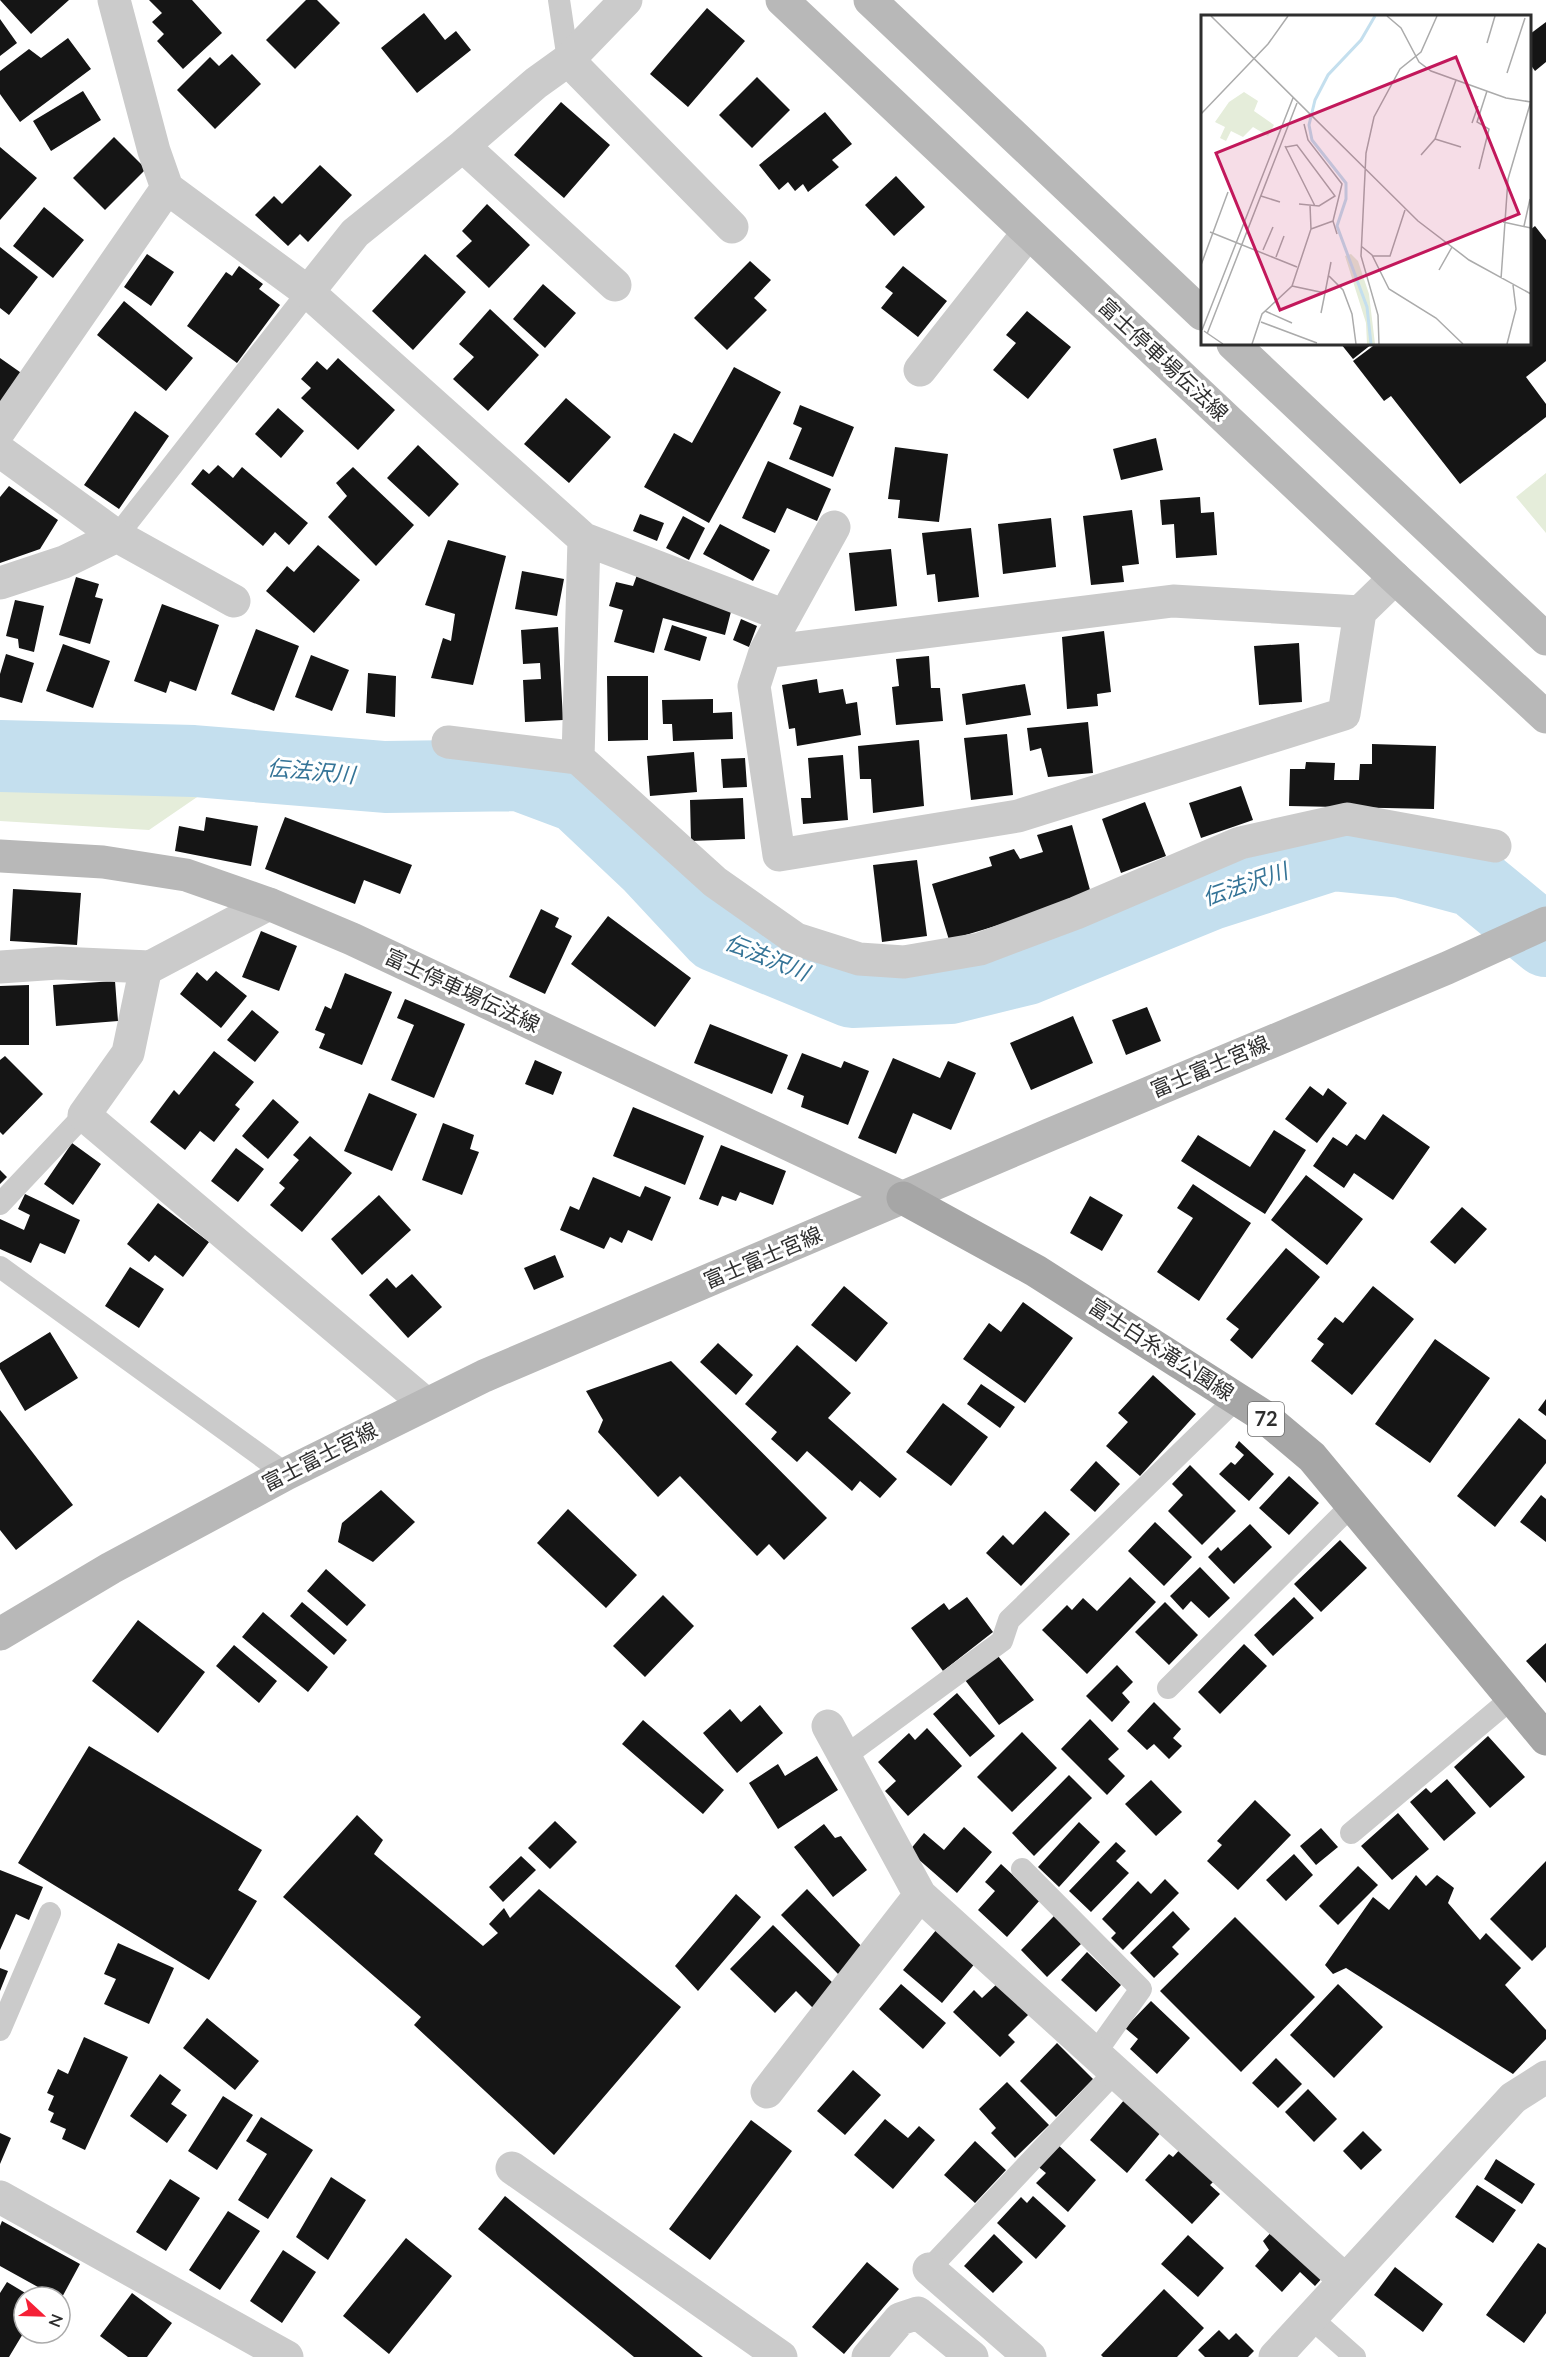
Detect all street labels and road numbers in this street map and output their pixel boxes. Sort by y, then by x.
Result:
street label: 富士停車場伝法線 [1094,292,1234,425]
street label: 富士停車場伝法線 [381,943,544,1036]
street label: 富士富士宮線 [1147,1029,1272,1102]
street label: 富士富士宮線 [700,1220,825,1293]
street label: 富士白糸滝公園線 [1085,1293,1239,1405]
road number: 72 [1248,1402,1284,1436]
street label: 富士富士宮線 [258,1416,381,1495]

